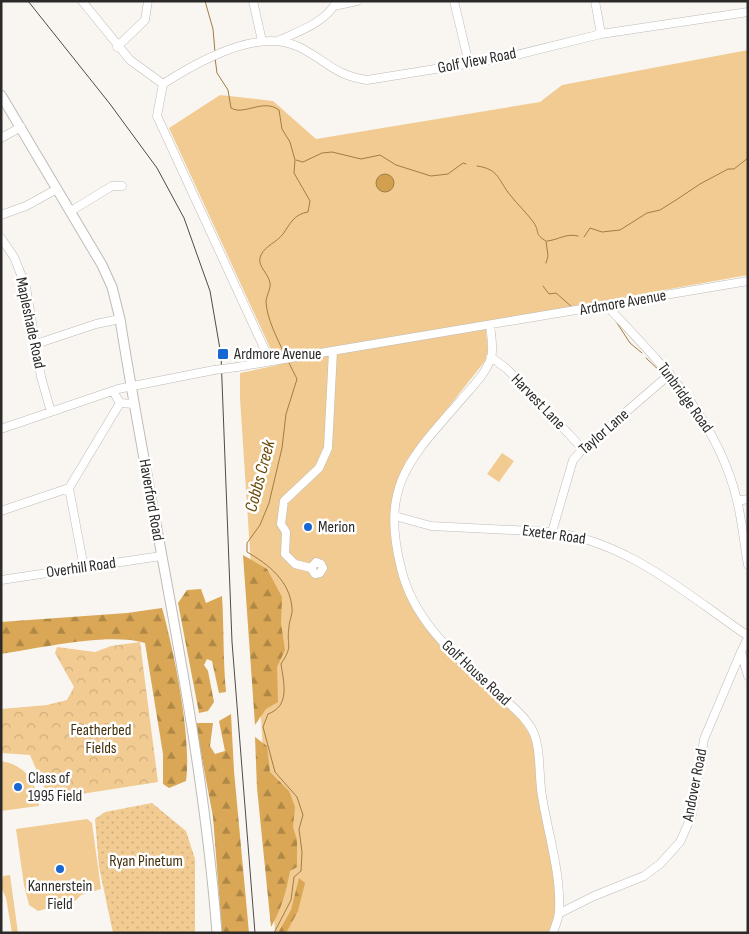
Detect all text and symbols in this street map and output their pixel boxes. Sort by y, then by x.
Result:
street label: Golf View Road [436,44,518,78]
street label: Mapleshade Road [11,276,49,370]
street label: Ardmore Avenue [577,286,668,320]
place label: Ardmore Avenue [233,345,322,364]
marker: Ardmore Avenue [216,347,230,361]
street label: Tunbridge Road [653,359,717,437]
street label: Harvest Lane [507,370,569,434]
street label: Taylor Lane [575,405,633,459]
water label: Cobbs Creek [240,437,280,514]
street label: Haverford Road [134,458,168,542]
place label: Merion [318,518,355,537]
marker: Merion [302,521,314,533]
street label: Exeter Road [521,521,587,549]
street label: Overhill Road [45,554,117,582]
street label: Golf House Road [437,636,515,710]
park label: Featherbed Fields [71,721,131,758]
street label: Andover Road [678,747,711,824]
place label: Class of 1995 Field [28,769,82,806]
marker: Class of 1995 Field [12,781,24,793]
park label: Ryan Pinetum [109,852,183,871]
marker: Kannerstein Field [54,863,66,875]
place label: Kannerstein Field [28,877,92,914]

